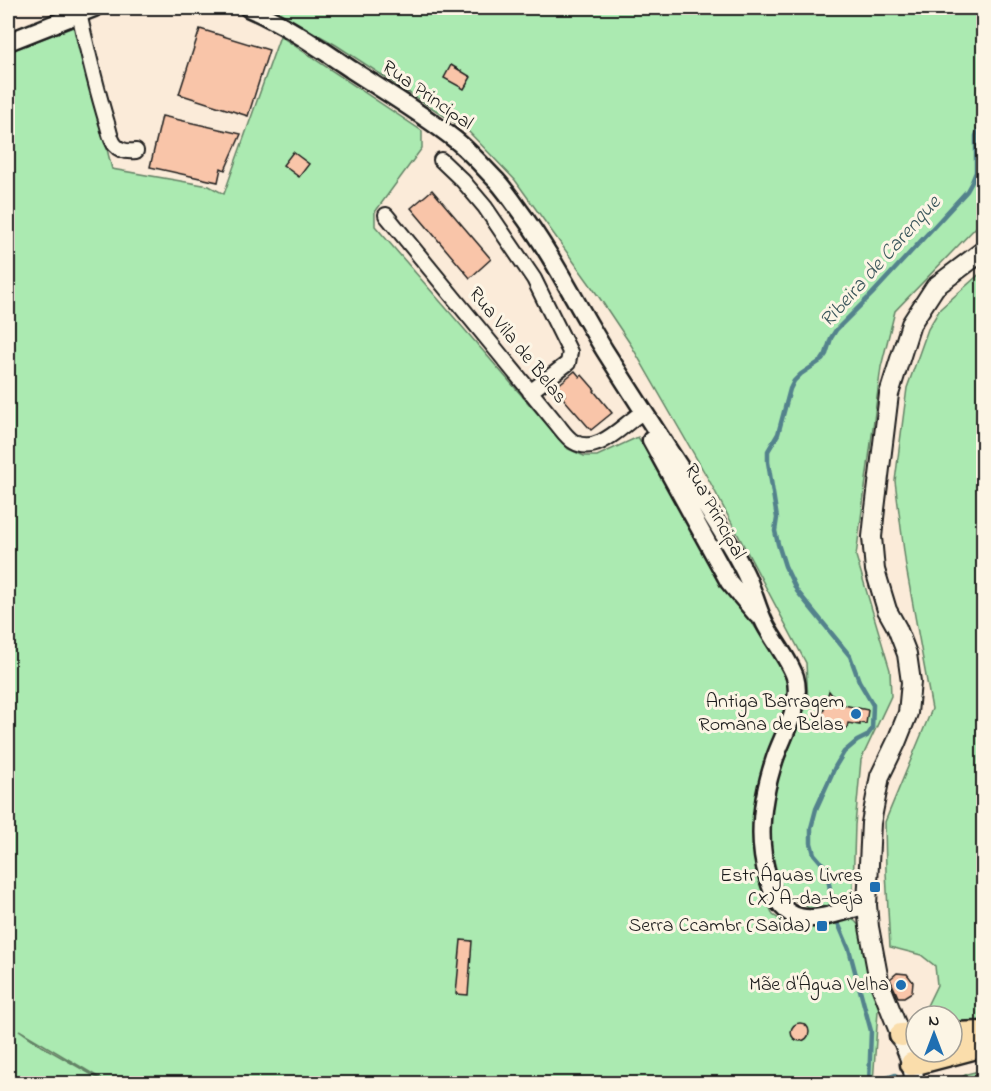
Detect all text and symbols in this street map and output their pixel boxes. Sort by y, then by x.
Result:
street label: Rua Principal [375,54,479,138]
water label: Ribeira de Carenque [813,188,950,335]
street label: Rua Vila de Belas [461,281,573,411]
street label: Rua Principal [676,459,752,565]
place label: Antiga Barragem Romana de Belas [699,688,844,740]
marker: Antiga Barragem Romana de Belas [849,707,863,721]
place label: Estr Águas Livres (X) A-da-beja [720,862,863,914]
marker: Estr Águas Livres (X) A-da-beja [868,880,882,894]
place label: Serra Ccambr (Saida) [629,912,810,941]
marker: Serra Ccambr (Saida) [815,919,829,933]
place label: Mãe d'Água Velha [749,971,889,1001]
marker: Mãe d'Água Velha [894,978,908,992]
north arrow [904,1004,964,1064]
text: N [929,1009,940,1033]

